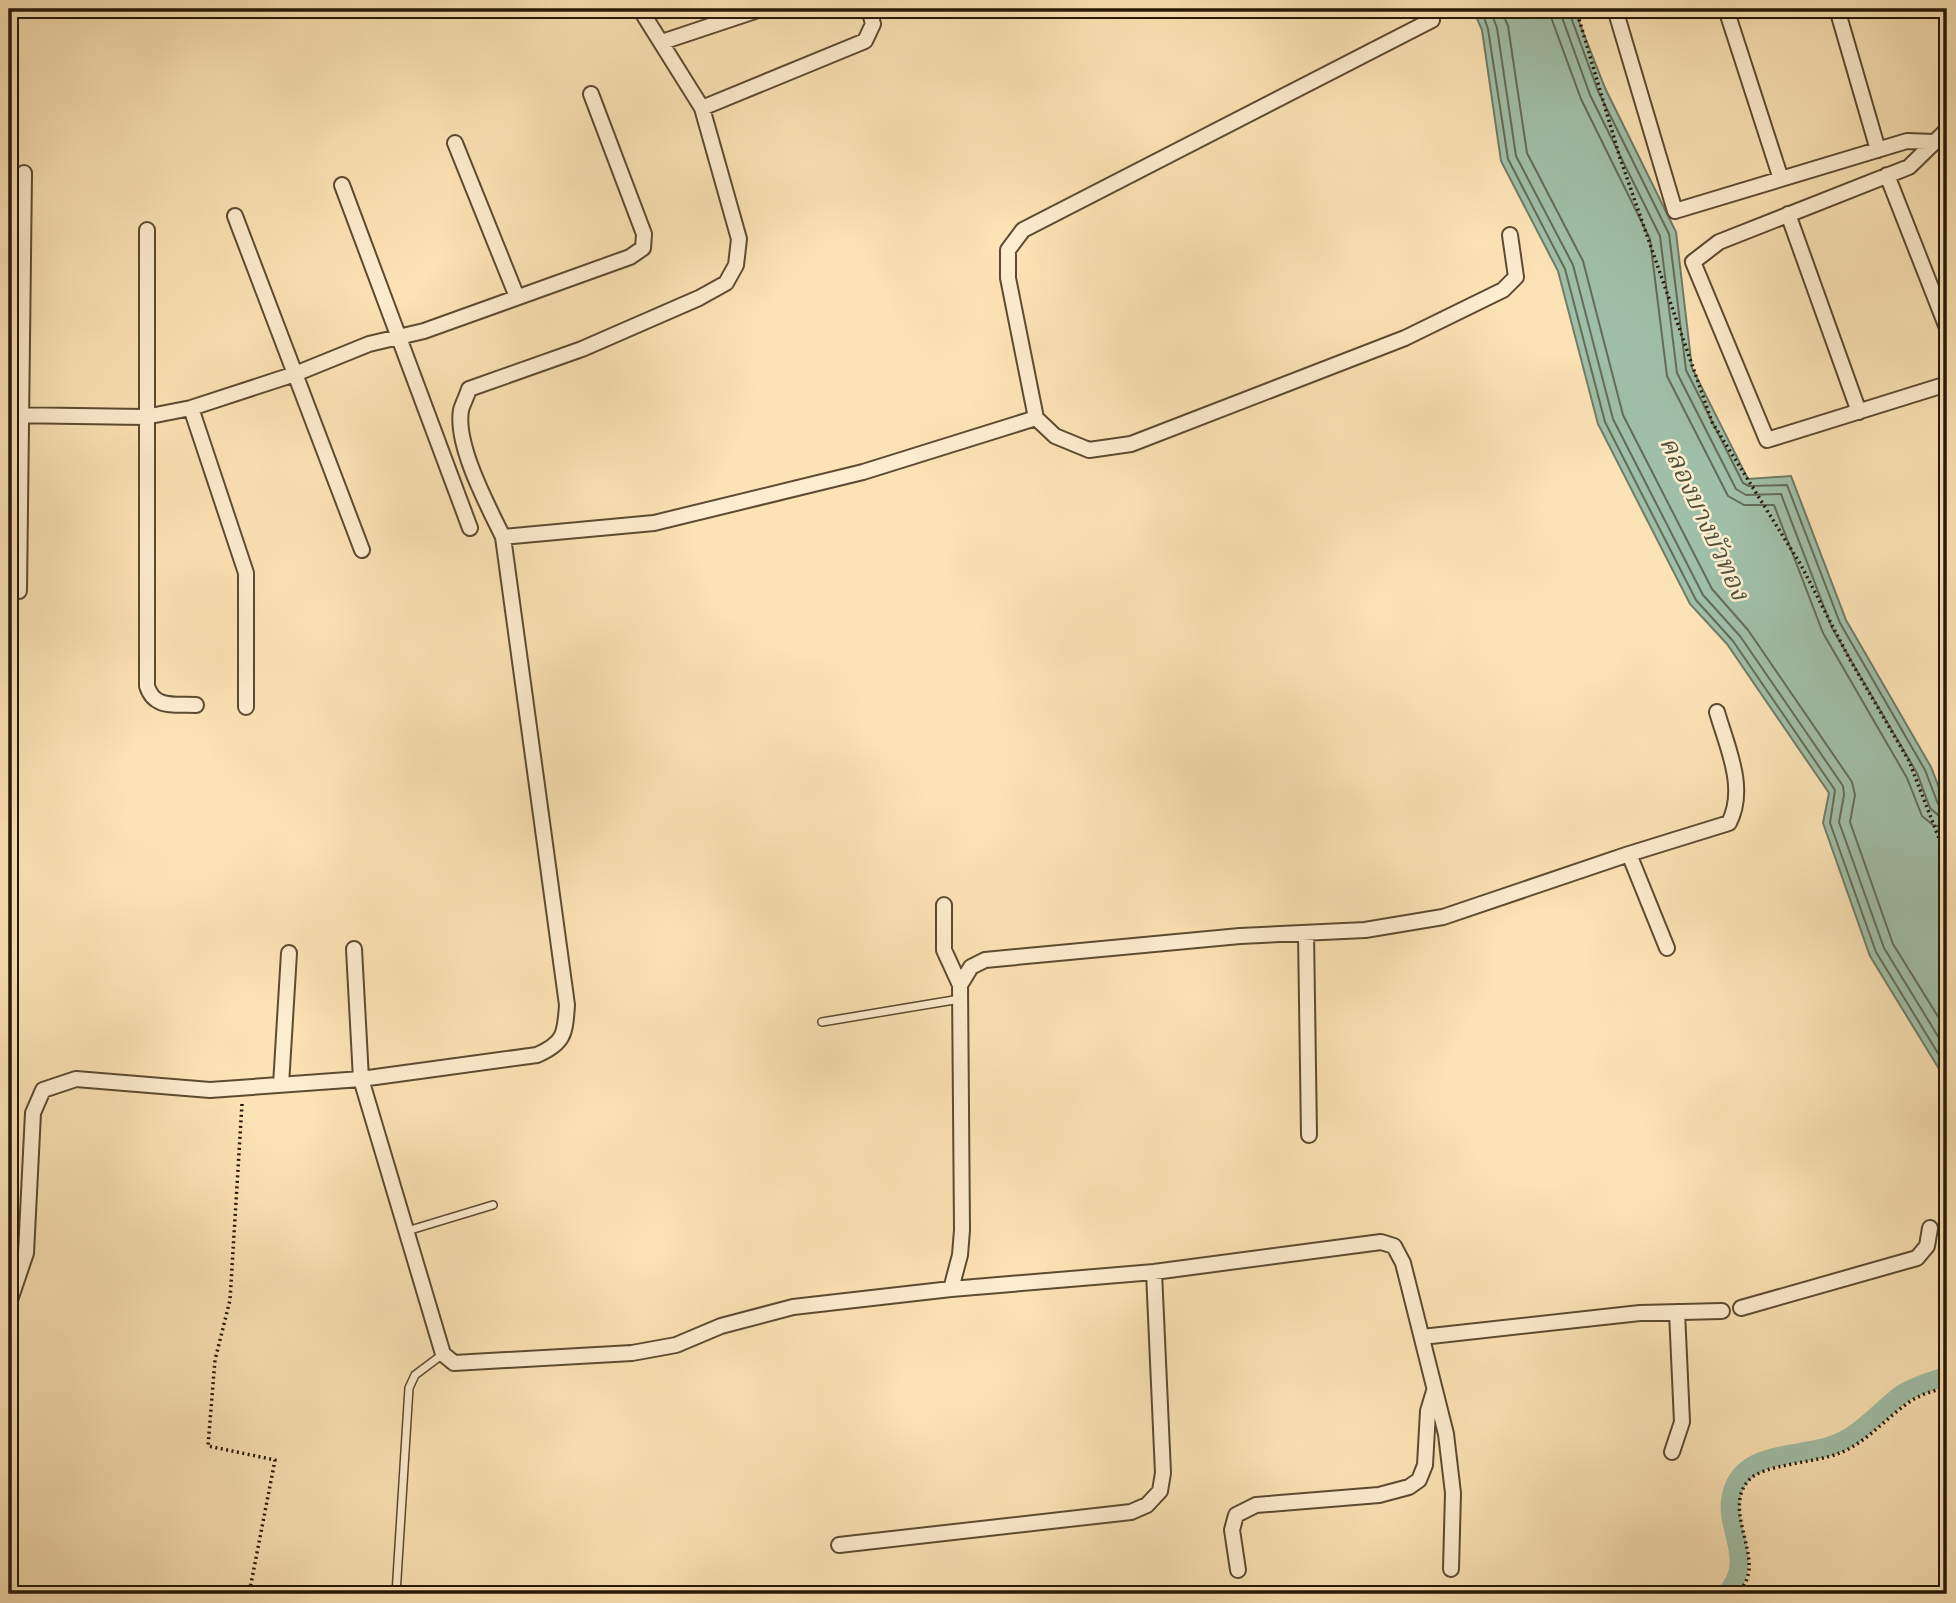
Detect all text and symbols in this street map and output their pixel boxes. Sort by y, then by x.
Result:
water label: คลองบางบัวทอง [1652,431,1758,606]

